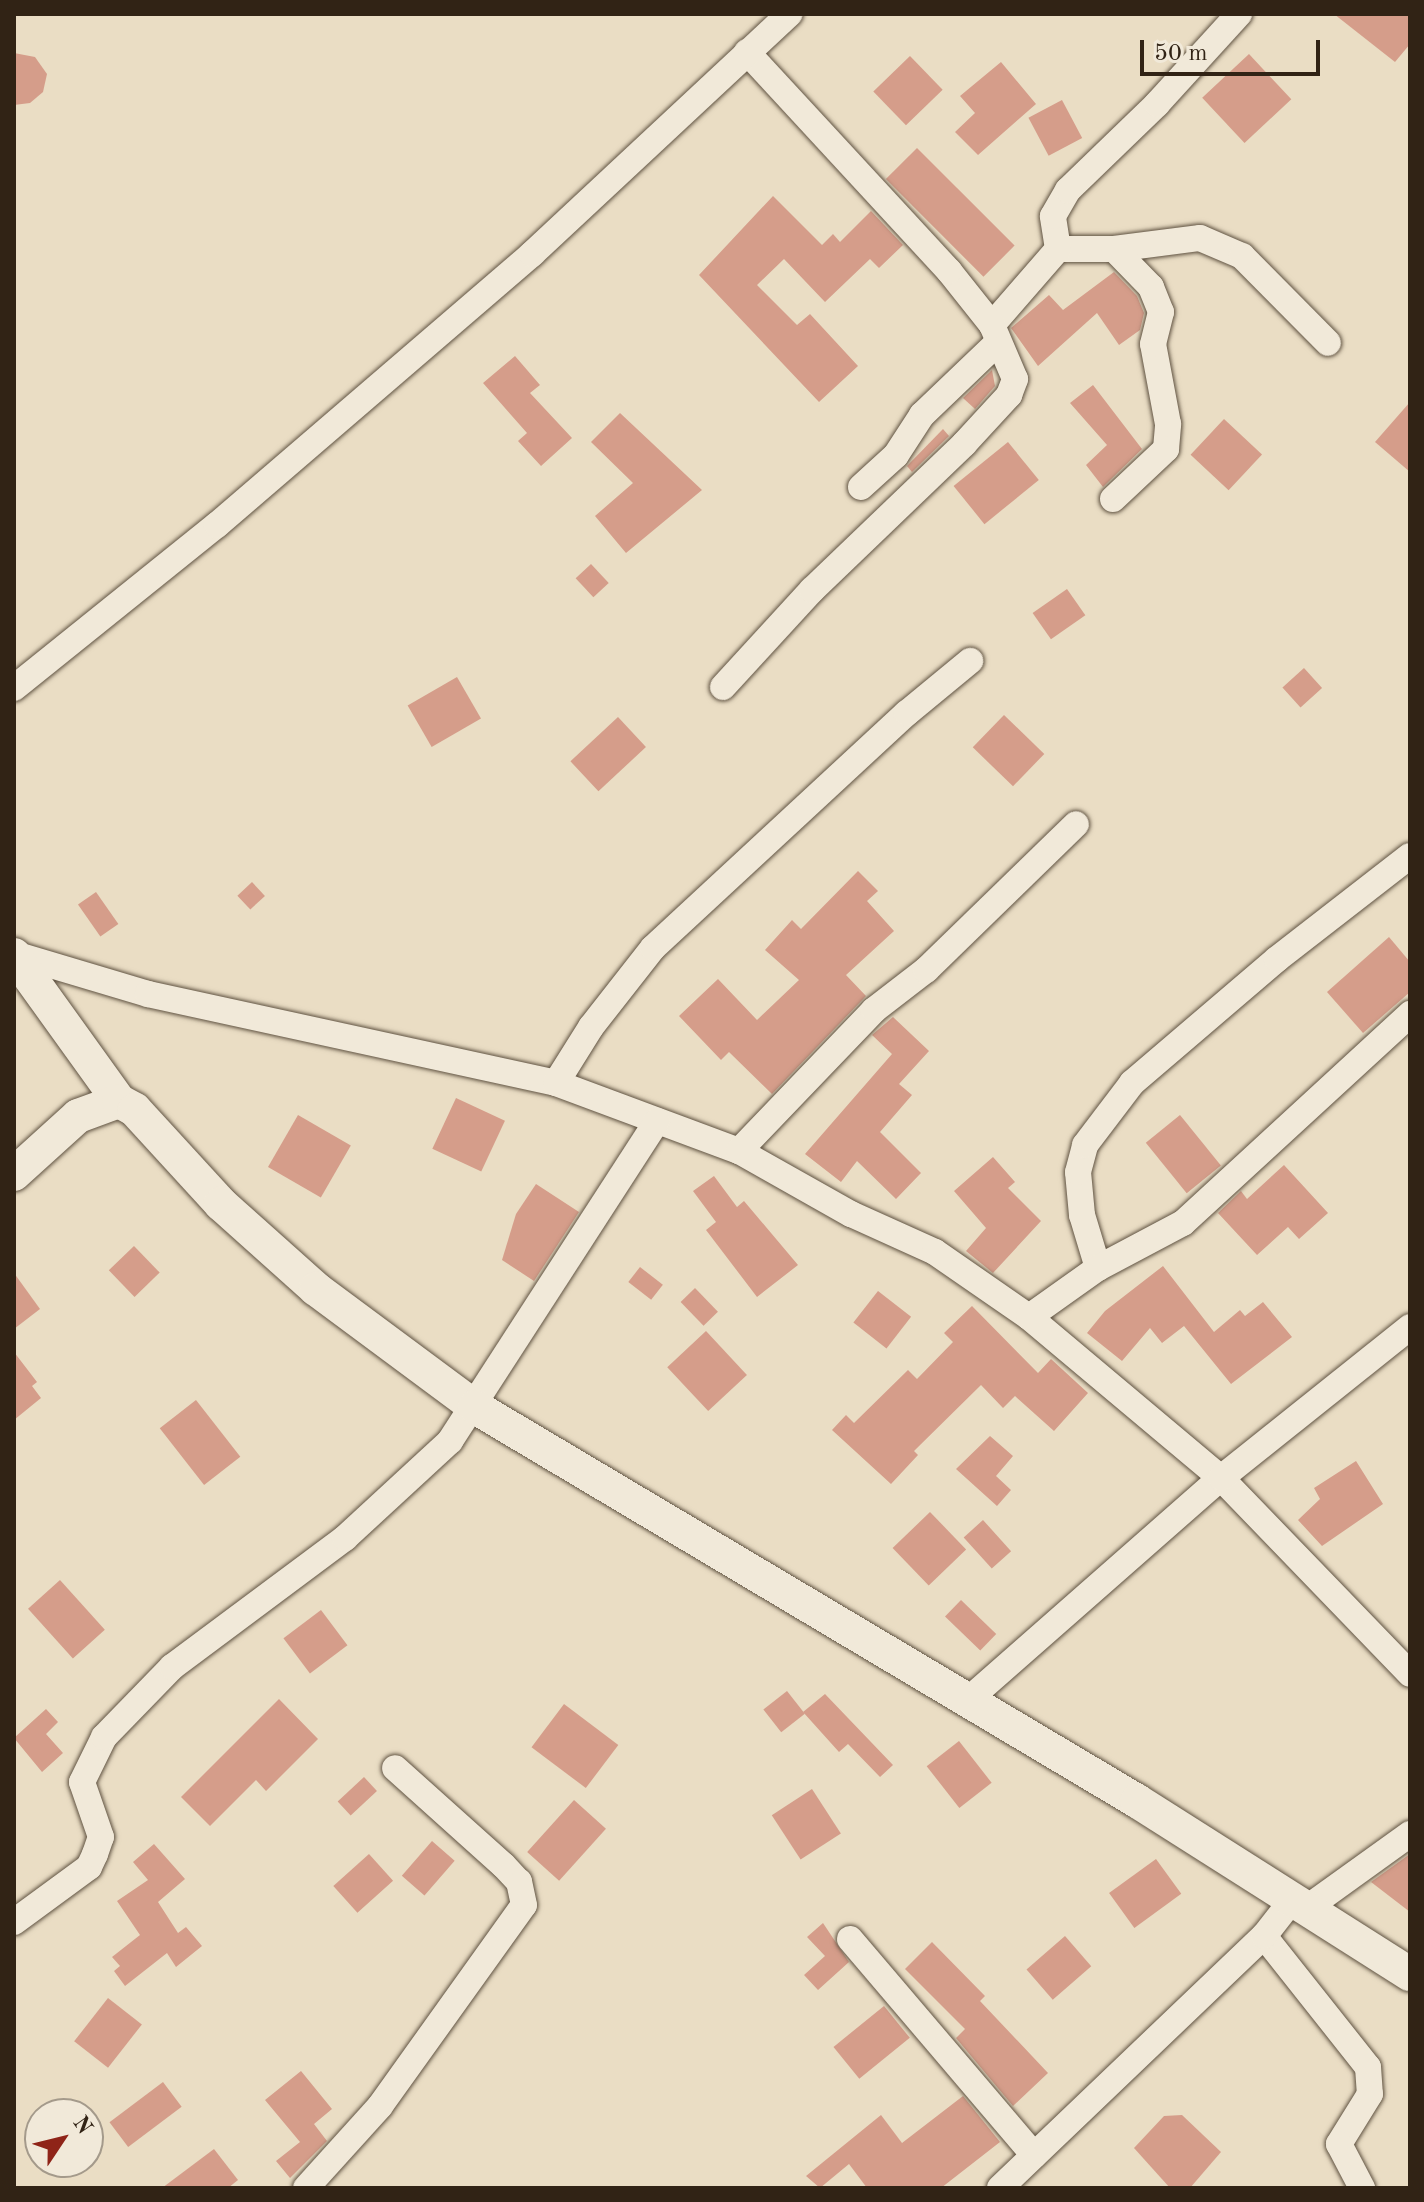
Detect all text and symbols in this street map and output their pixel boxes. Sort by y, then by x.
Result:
scale bar [1144,24,1324,74]
text: 50 m [1154,42,1208,66]
north arrow [24,2098,104,2178]
text: N [68,2112,96,2139]

